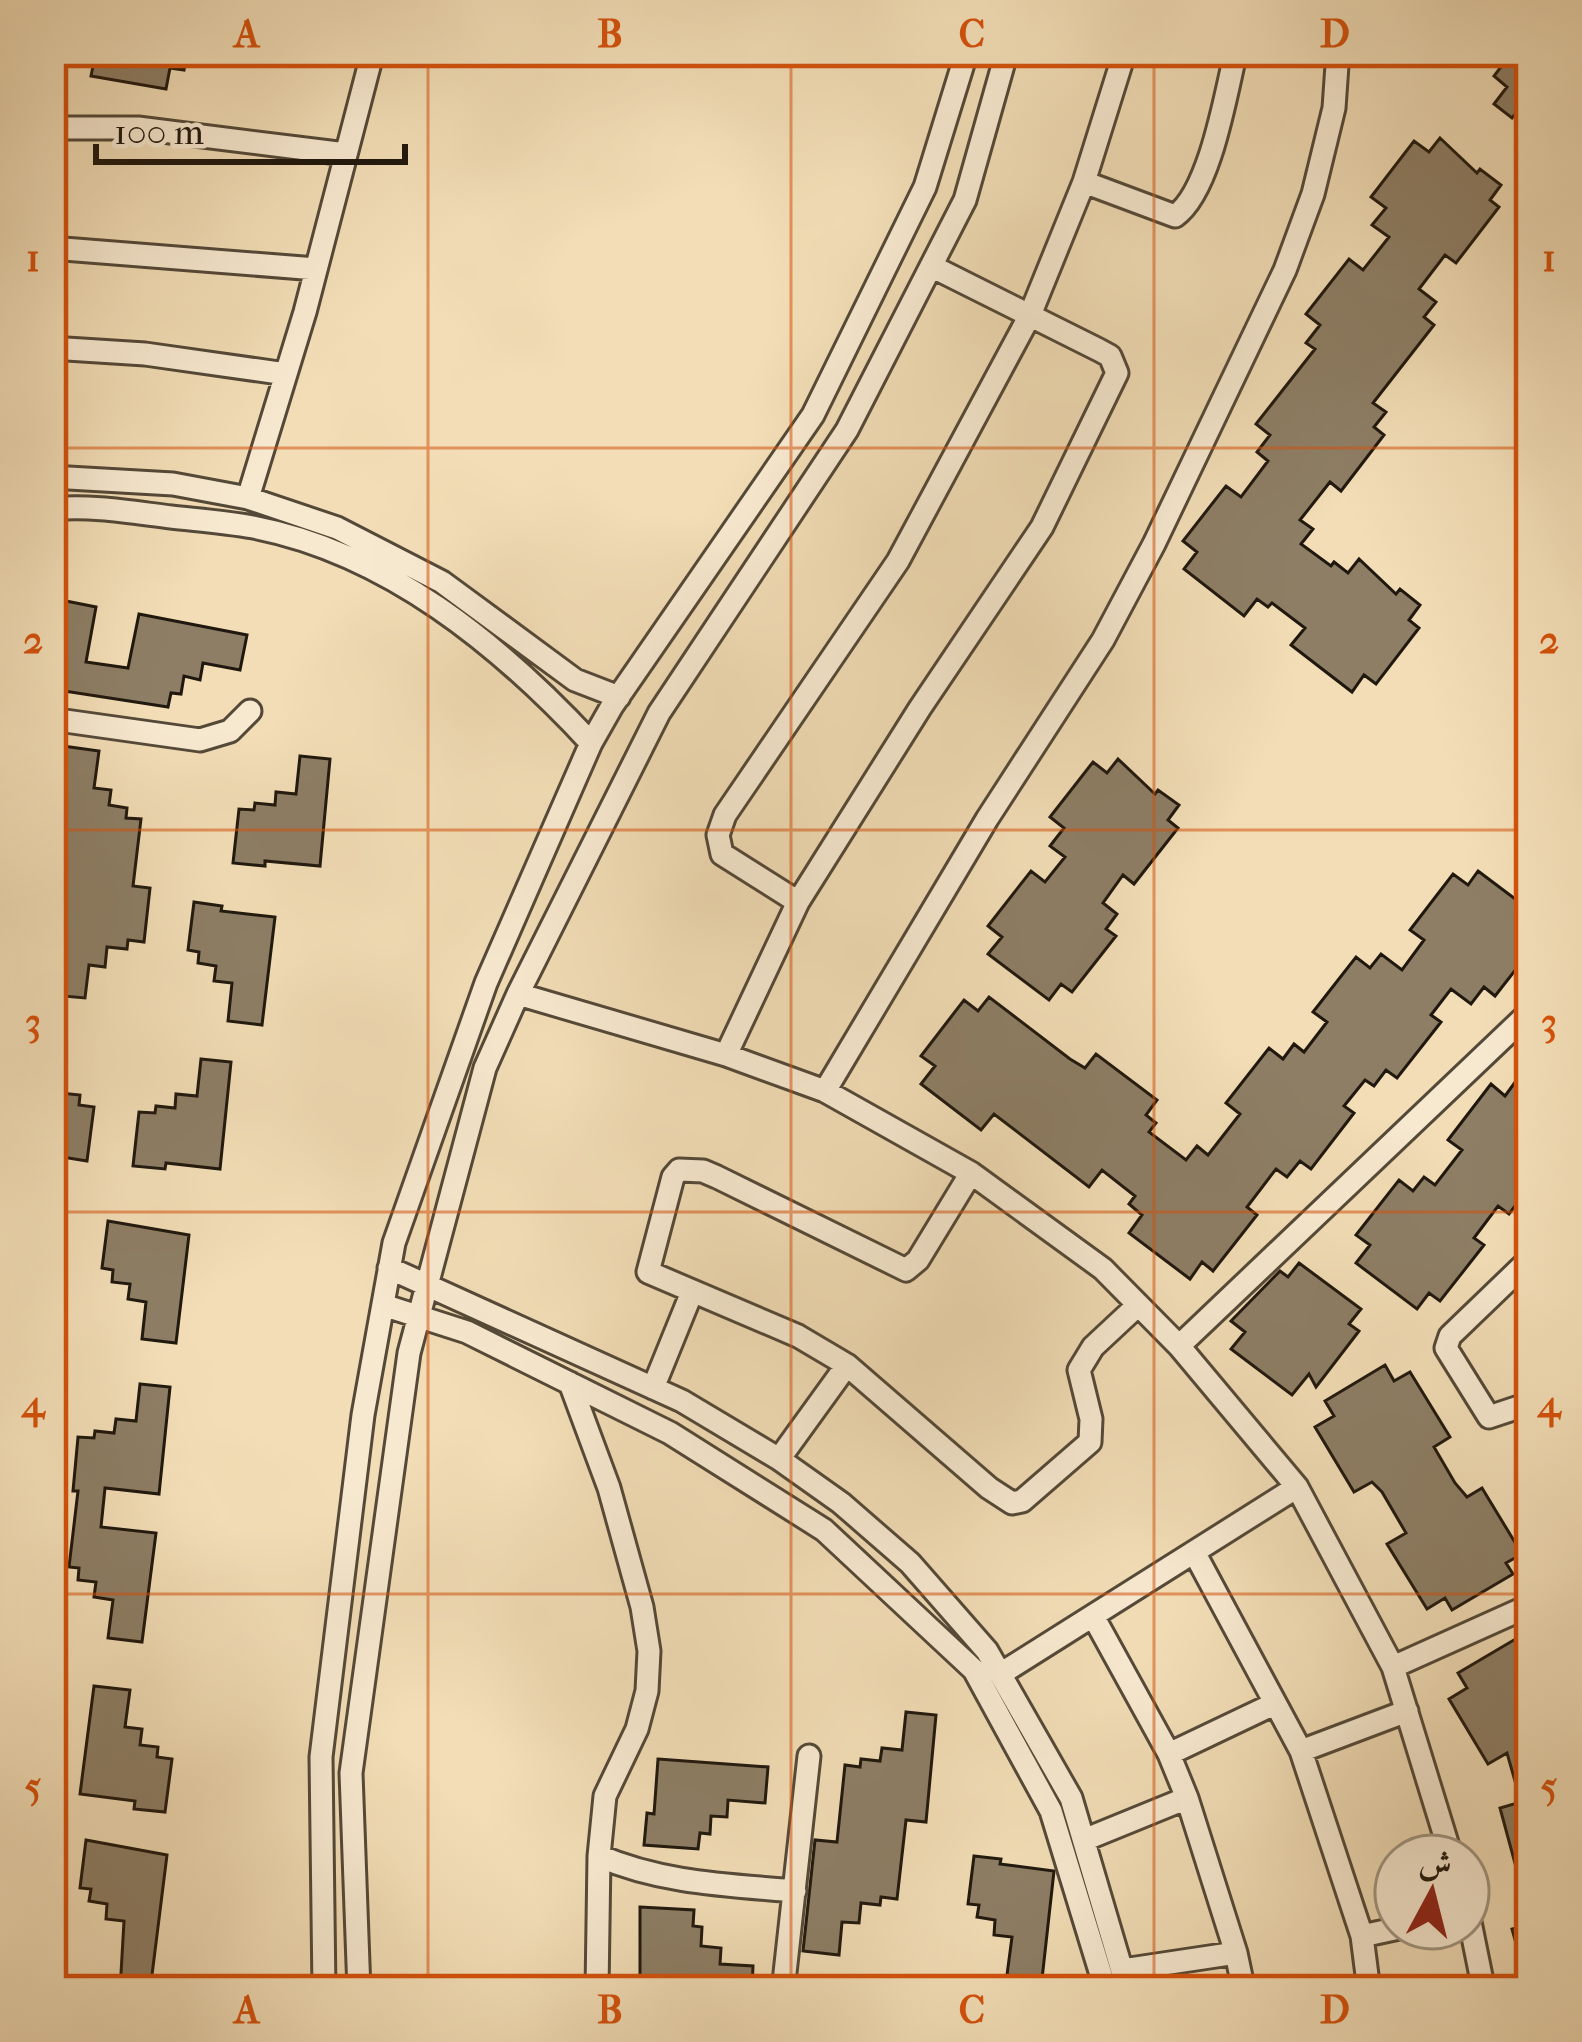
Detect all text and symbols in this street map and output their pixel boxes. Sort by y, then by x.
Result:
text: A [232,11,261,57]
text: B [597,11,623,57]
text: C [959,11,985,57]
text: D [1320,11,1350,57]
scale bar [96,90,405,164]
text: 100 m [114,111,204,153]
text: 1 [26,235,40,281]
text: 1 [1542,235,1556,281]
text: 2 [23,617,43,663]
text: 2 [1539,617,1559,663]
text: 3 [25,999,41,1045]
text: 3 [1541,999,1557,1045]
text: 4 [20,1381,46,1428]
text: 4 [1536,1381,1562,1428]
text: 5 [25,1763,42,1809]
text: 5 [1541,1763,1558,1809]
north arrow [1372,1832,1492,1952]
text: ش [1417,1842,1454,1885]
text: A [232,1987,261,2033]
text: B [597,1987,623,2033]
text: C [959,1987,985,2033]
text: D [1320,1987,1350,2033]

